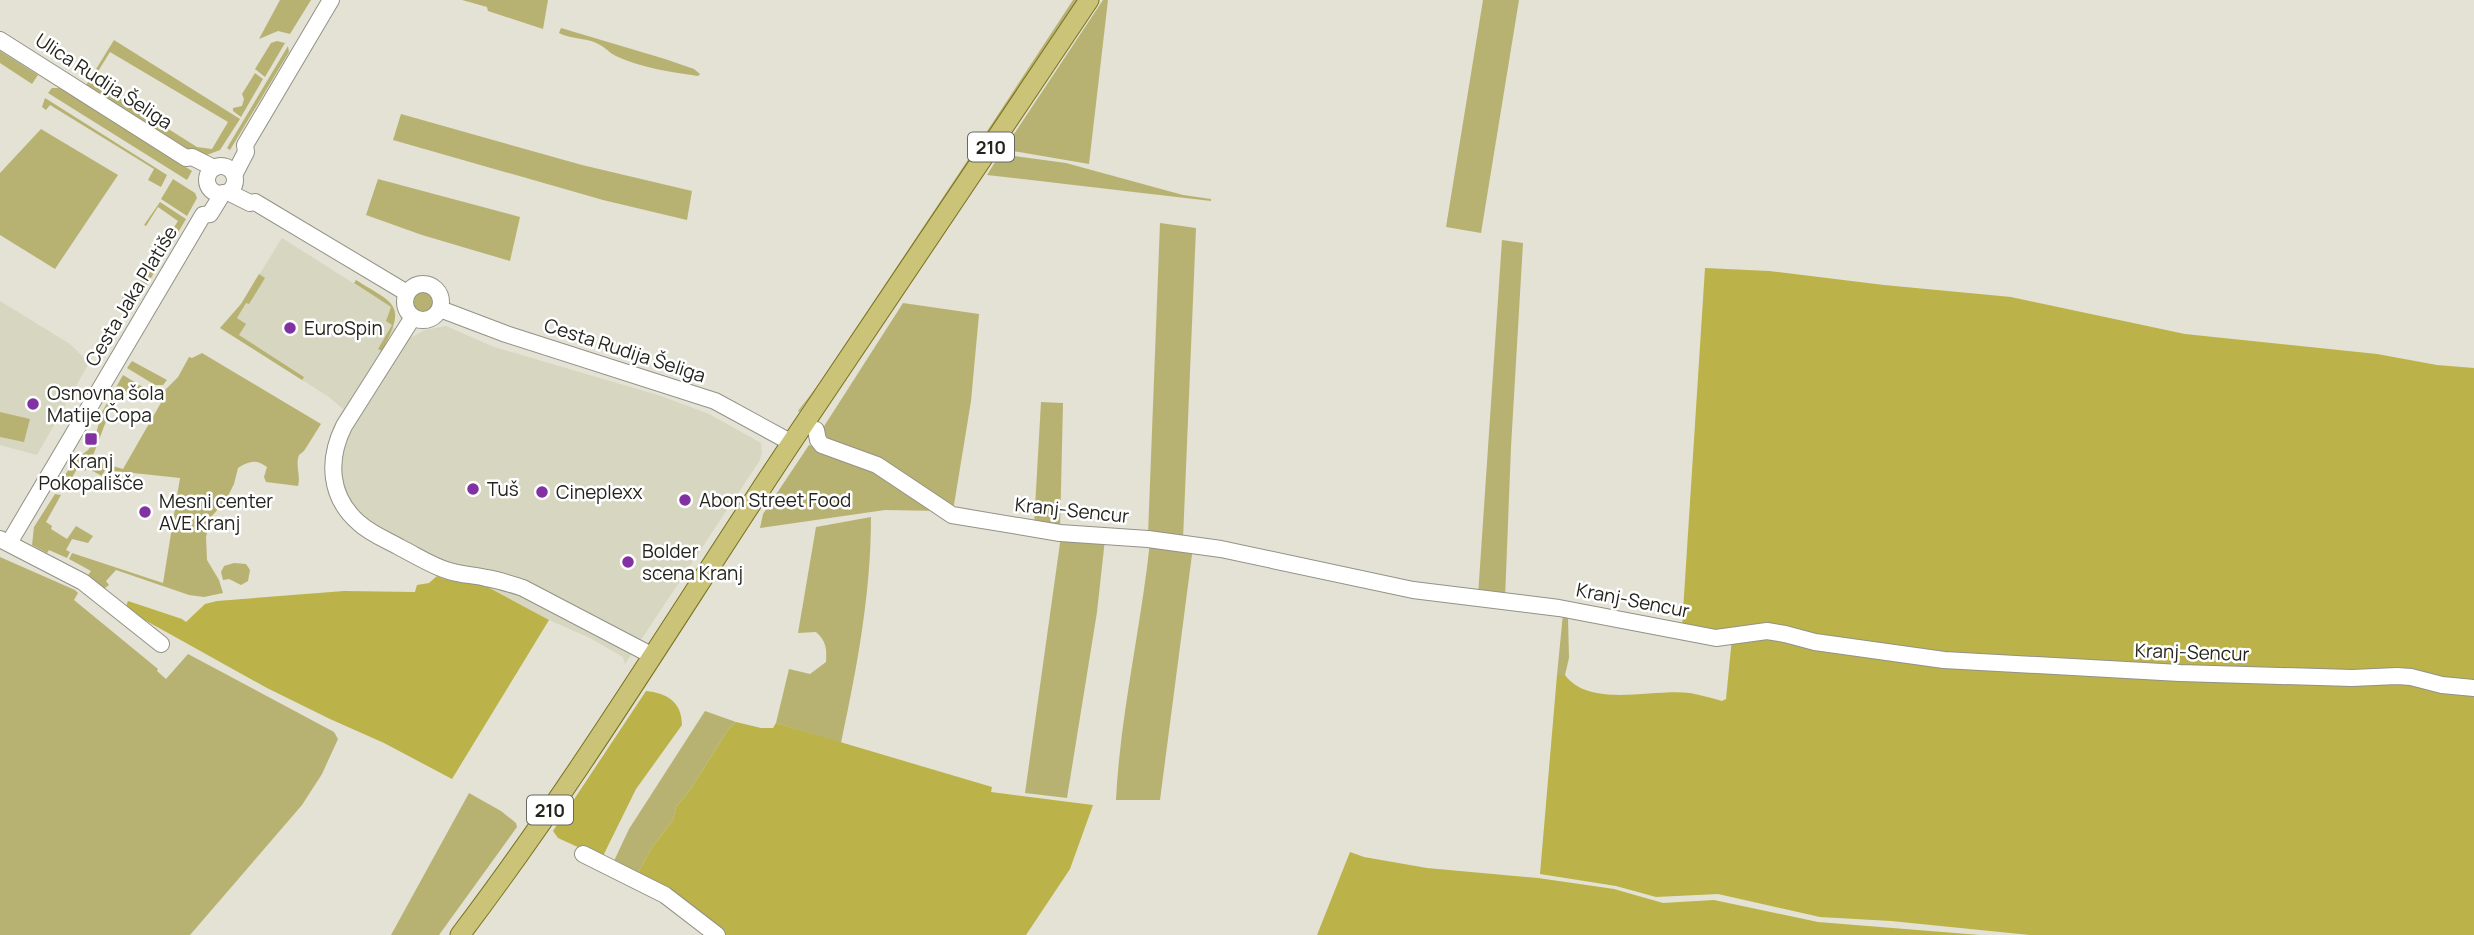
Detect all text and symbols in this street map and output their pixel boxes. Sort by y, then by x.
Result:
street label: Ulica Rudija Šeliga [30,27,178,135]
road number: 210 [968,132,1014,162]
street label: Cesta Jaka Platiše [79,221,183,371]
street label: Cesta Rudija Šeliga [541,312,709,388]
place label: EuroSpin [304,315,383,341]
marker: EuroSpin [282,320,298,336]
place label: Osnovna šola Matije Čopa [47,380,164,428]
marker: Osnovna šola Matije Čopa [25,396,41,412]
marker: Kranj Pokopališče [83,431,99,447]
place label: Kranj Pokopališče [38,448,144,496]
place label: Tuš [487,476,519,502]
place label: Cineplexx [556,479,643,505]
marker: Tuš [465,481,481,497]
marker: Cineplexx [534,484,550,500]
place label: Abon Street Food [699,487,851,513]
place label: Mesni center AVE Kranj [159,488,273,536]
street label: Kranj-Sencur [1014,491,1131,529]
marker: Abon Street Food [677,492,693,508]
marker: Mesni center AVE Kranj [137,504,153,520]
place label: Bolder scena Kranj [642,538,743,586]
marker: Bolder scena Kranj [620,554,636,570]
street label: Kranj-Sencur [1574,576,1692,624]
street label: Kranj-Sencur [2134,637,2250,667]
road number: 210 [527,796,573,824]

